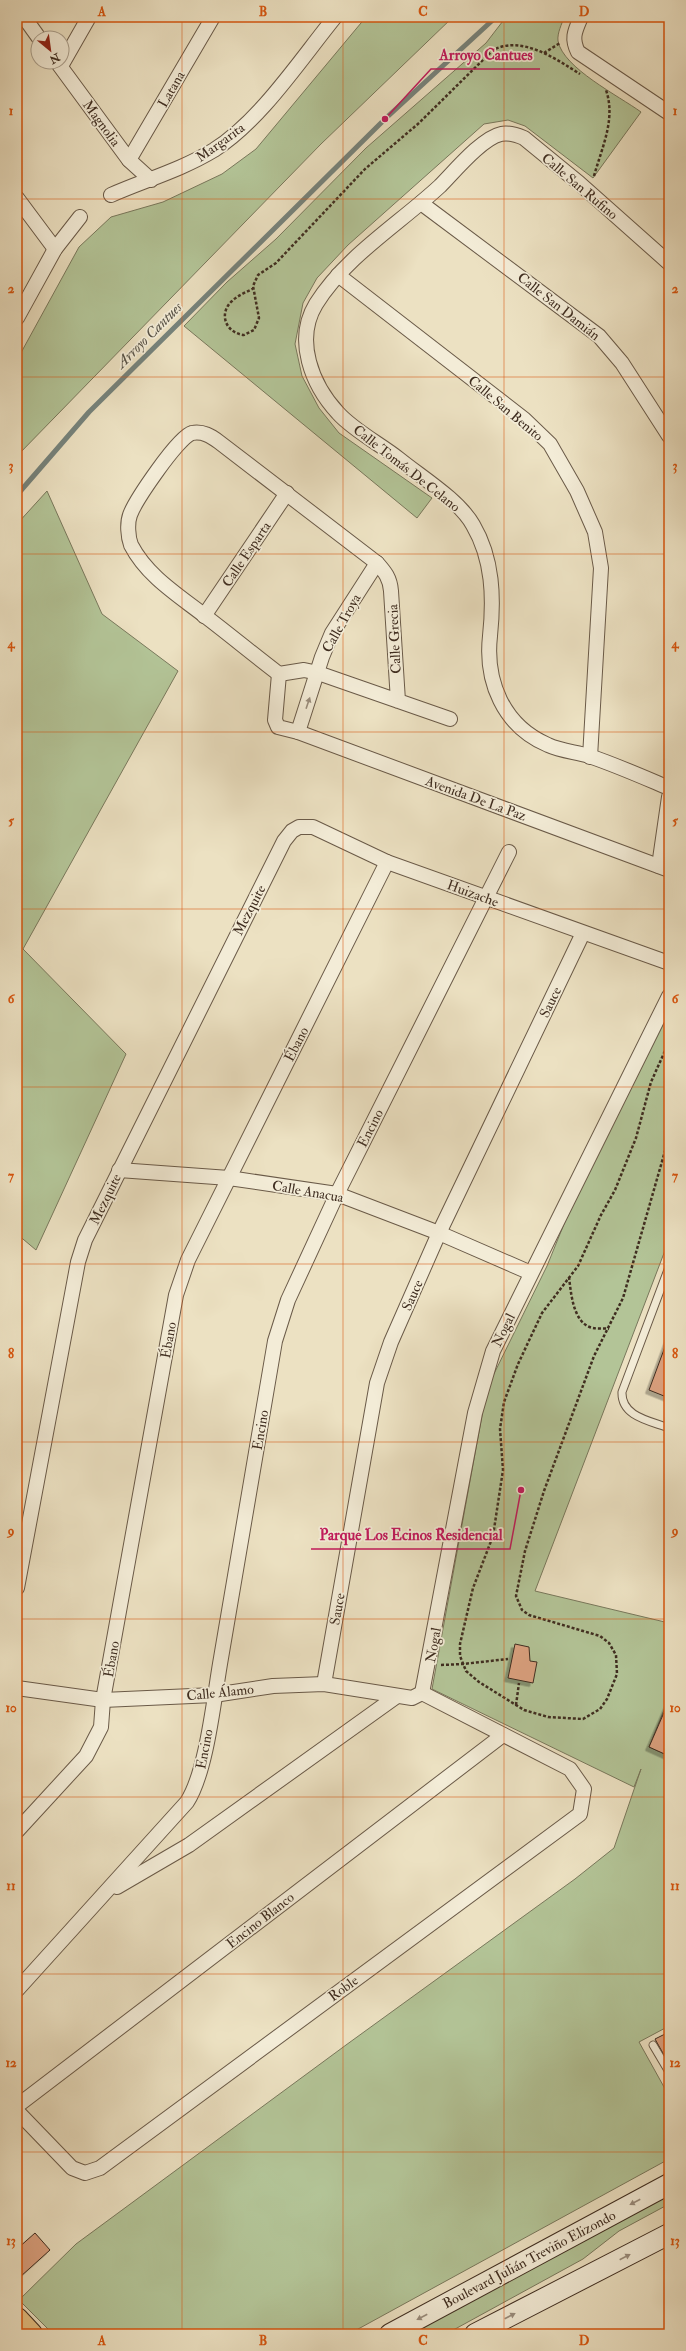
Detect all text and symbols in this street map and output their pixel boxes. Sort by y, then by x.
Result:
text: A [97,4,107,20]
text: B [259,4,267,20]
text: C [418,4,428,20]
text: D [579,4,590,20]
north arrow [30,30,70,70]
callout: Arroyo Cantues [431,42,540,69]
text: Arroyo Cantues [438,46,533,66]
text: N [46,50,63,67]
street label: Latana [154,68,189,110]
street label: Magnolia [79,97,124,150]
text: 1 [9,103,14,119]
text: 1 [673,103,678,119]
street label: Margarita [193,119,248,166]
street label: Calle San Rufino [538,150,621,223]
street label: Calle San Damián [514,269,603,344]
text: 2 [8,281,15,297]
text: 2 [672,281,679,297]
water label: Arroyo Cantues [111,298,187,374]
street label: Calle San Benito [465,372,547,445]
street label: Calle Tomás De Celano [350,421,464,516]
text: 3 [9,458,14,474]
text: 3 [673,458,678,474]
street label: Calle Esparta [218,518,275,591]
street label: Calle Troya [318,591,365,656]
street label: Calle Grecia [384,603,405,674]
text: 4 [6,636,15,652]
text: 4 [670,636,679,652]
one-way arrow [305,696,311,708]
street label: Avenida De La Paz [422,772,529,825]
text: 5 [8,813,14,829]
text: 5 [672,813,678,829]
street label: Huizache [445,876,501,911]
street label: Mezquite [229,882,269,938]
street label: Sauce [536,984,565,1020]
text: 6 [8,991,16,1007]
text: 6 [672,991,680,1007]
street label: Ébano [281,1024,312,1064]
street label: Encino [354,1106,387,1150]
text: 7 [8,1168,15,1184]
text: 7 [672,1168,679,1184]
street label: Mezquite [86,1171,125,1227]
street label: Calle Anacua [271,1177,345,1206]
street label: Sauce [398,1277,427,1313]
street label: Nogal [488,1310,519,1350]
street label: Ébano [157,1320,180,1360]
text: 8 [8,1346,14,1362]
text: 8 [672,1346,678,1362]
street label: Encino [249,1408,272,1452]
callout: Parque Los Ecinos Residencial [311,1522,510,1549]
text: 9 [6,1523,15,1539]
text: 9 [670,1523,679,1539]
text: Parque Los Ecinos Residencial [319,1526,503,1546]
street label: Sauce [326,1592,349,1626]
street label: Nogal [422,1626,445,1664]
street label: Ébano [100,1639,123,1679]
street label: Calle Álamo [186,1680,255,1704]
text: 10 [5,1700,17,1716]
text: 10 [669,1700,681,1716]
street label: Encino [192,1727,217,1771]
text: 11 [6,1878,16,1894]
text: 11 [670,1878,680,1894]
street label: Encino Blanco [223,1888,298,1952]
street label: Roble [325,1972,362,2005]
text: 12 [5,2055,17,2071]
text: 12 [669,2055,681,2071]
one-way arrow [629,2199,640,2205]
street label: Boulevard Julián Treviño Elizondo [440,2206,619,2312]
text: 13 [6,2233,16,2249]
text: 13 [670,2233,680,2249]
one-way arrow [619,2254,631,2260]
one-way arrow [416,2313,427,2320]
one-way arrow [504,2313,515,2319]
text: A [97,2333,107,2349]
text: B [259,2333,267,2349]
text: C [418,2333,428,2349]
text: D [579,2333,590,2349]

